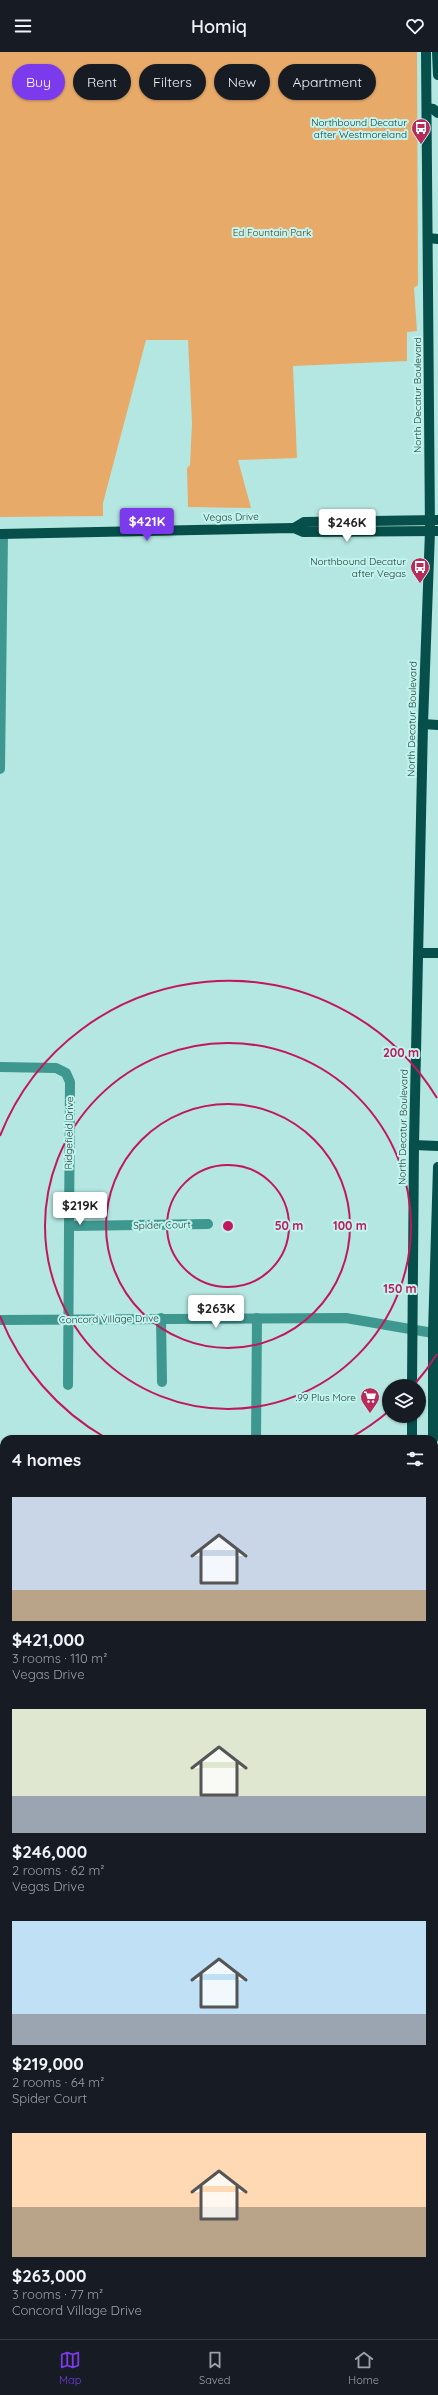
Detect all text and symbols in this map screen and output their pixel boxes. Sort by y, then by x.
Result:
icon: menu [12,15,34,37]
text: Homiq [191,15,247,38]
icon: heart [404,15,426,37]
chip: Buy [12,64,65,100]
chip: Rent [73,64,131,100]
chip: Filters [139,64,206,100]
chip: New [214,64,270,100]
chip: Apartment [278,64,376,100]
place label: Northbound Decatur after Westmoreland [311,116,407,141]
bus stop icon: Northbound Decatur after Westmoreland [410,117,432,145]
park label: Ed Fountain Park [233,226,311,239]
street label: North Decatur Boulevard [411,337,424,453]
pin: $421K [119,508,175,542]
pin: $246K [319,509,375,543]
street label: Vegas Drive [203,510,259,524]
text: $421K [129,513,165,529]
text: $246K [328,514,366,530]
place label: Northbound Decatur after Vegas [310,555,406,580]
bus stop icon: Northbound Decatur after Vegas [409,556,431,584]
street label: North Decatur Boulevard [404,661,420,777]
text: 200 m [383,1045,419,1060]
street label: North Decatur Boulevard [395,1069,411,1185]
street label: Ridgefield Drive [62,1096,76,1170]
pin: $219K [52,1192,108,1226]
text: $219K [62,1197,98,1213]
street label: Spider Court [133,1218,192,1232]
text: 50 m [275,1218,303,1233]
text: 100 m [333,1218,367,1233]
centre of rings [221,1219,235,1233]
text: 150 m [383,1281,417,1296]
pin: $263K [188,1295,244,1329]
text: $263K [197,1300,235,1316]
street label: Concord Village Drive [59,1312,159,1326]
map controls [382,1379,426,1423]
button: layers [382,1379,426,1423]
supermarket icon: .99 Plus More [359,1386,381,1414]
place label: .99 Plus More [295,1391,356,1404]
icon: filters [404,1448,426,1470]
text: 4 homes [12,1449,81,1470]
icon: home [183,1523,255,1595]
text: $421,000 [12,1629,84,1650]
text: 3 rooms · 110 m² [12,1650,107,1666]
text: Vegas Drive [12,1666,85,1682]
icon: home [183,1735,255,1807]
text: $246,000 [12,1841,87,1862]
text: 2 rooms · 62 m² [12,1862,104,1878]
text: Vegas Drive [12,1878,85,1894]
icon: home [183,1947,255,2019]
text: $219,000 [12,2053,84,2074]
text: 2 rooms · 64 m² [12,2074,104,2090]
text: Spider Court [12,2090,87,2106]
icon: home [183,2159,255,2231]
text: $263,000 [12,2265,86,2286]
text: 3 rooms · 77 m² [12,2286,103,2302]
text: Concord Village Drive [12,2302,142,2318]
tab: Map [59,2349,81,2387]
tab: Saved [199,2349,230,2387]
tab: Home [348,2349,379,2387]

